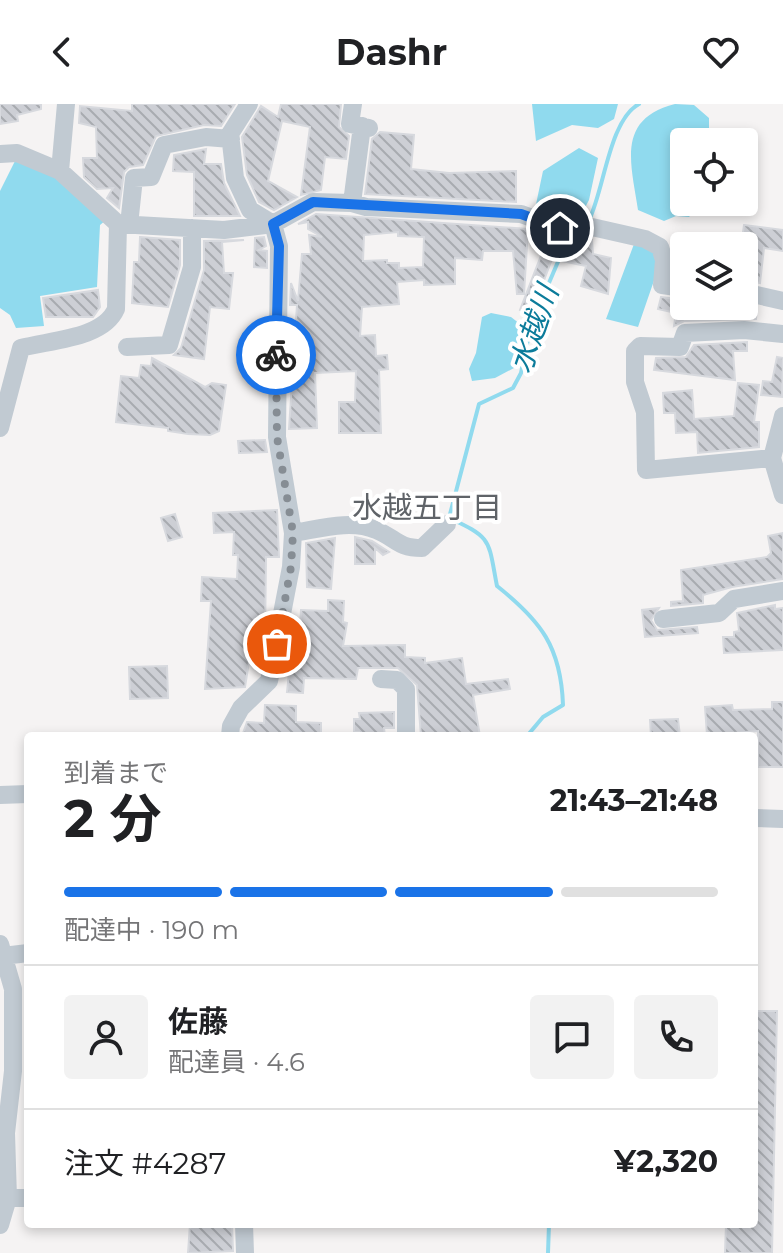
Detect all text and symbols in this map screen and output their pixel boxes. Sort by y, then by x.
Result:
icon: back [40,30,84,74]
text: Dashr [336,30,447,74]
icon: heart [699,30,743,74]
map controls [670,128,758,320]
button: locate [670,128,758,216]
pin [526,194,594,262]
icon: home [538,206,582,250]
button: layers [670,232,758,320]
water label: 水越川 [502,278,567,378]
courier [236,315,316,395]
icon: bike [254,333,298,377]
district label: 水越五丁目 [352,489,502,526]
pin [243,610,311,678]
icon: bag [255,622,299,666]
text: 到着まで [64,757,168,789]
text: 21:43–21:48 [550,782,718,819]
text: 2 分 [64,787,161,850]
text: 配達中 · 190 m [64,914,239,946]
button: person [64,995,148,1079]
button: chat [530,995,614,1079]
button: phone [634,995,718,1079]
text: 佐藤 [168,1003,228,1040]
text: 配達員 · 4.6 [168,1046,305,1078]
text: ¥2,320 [614,1143,718,1180]
text: 注文 #4287 [64,1145,226,1182]

